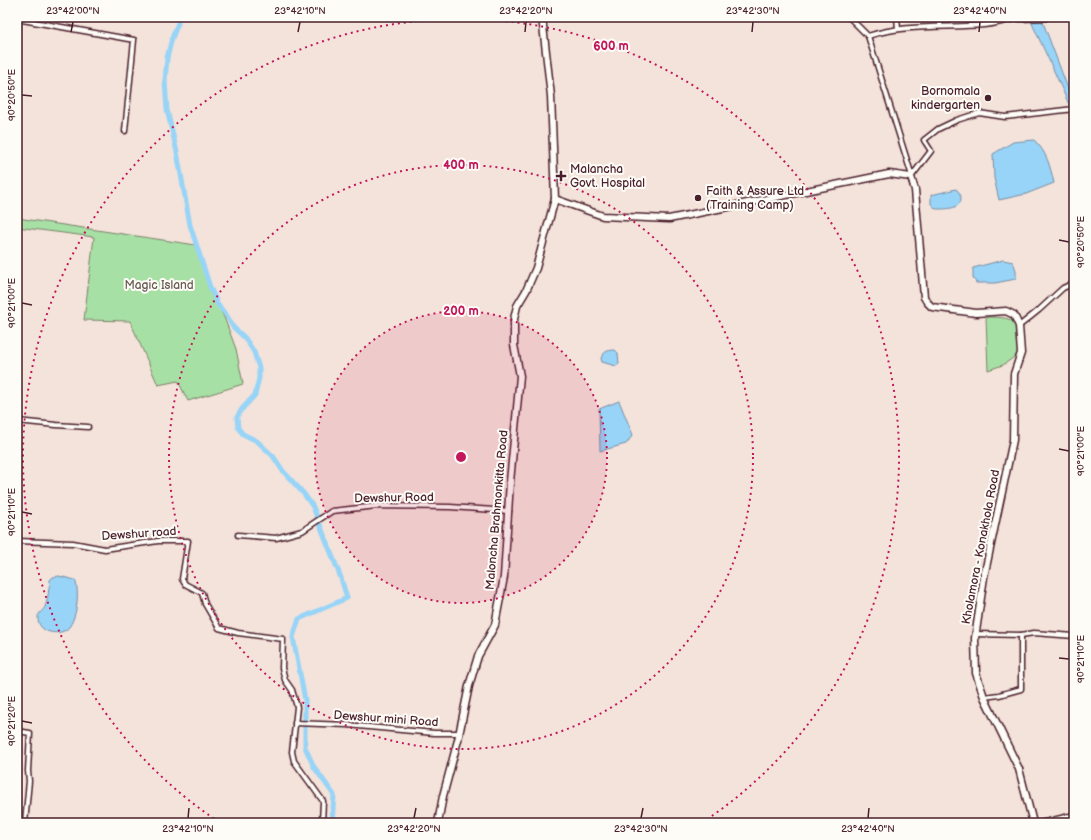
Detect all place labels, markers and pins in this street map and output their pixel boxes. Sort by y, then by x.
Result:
place label: Bornomala kindergarten [911,84,980,113]
marker: Bornomala kindergarten [983,93,993,103]
place label: Malancha Govt. Hospital [570,162,645,191]
marker: Malancha Govt. Hospital [555,170,567,182]
place label: Faith & Assure Ltd (Training Camp) [706,184,804,213]
marker: Faith & Assure Ltd (Training Camp) [693,193,703,203]
centre of rings [454,450,468,464]

